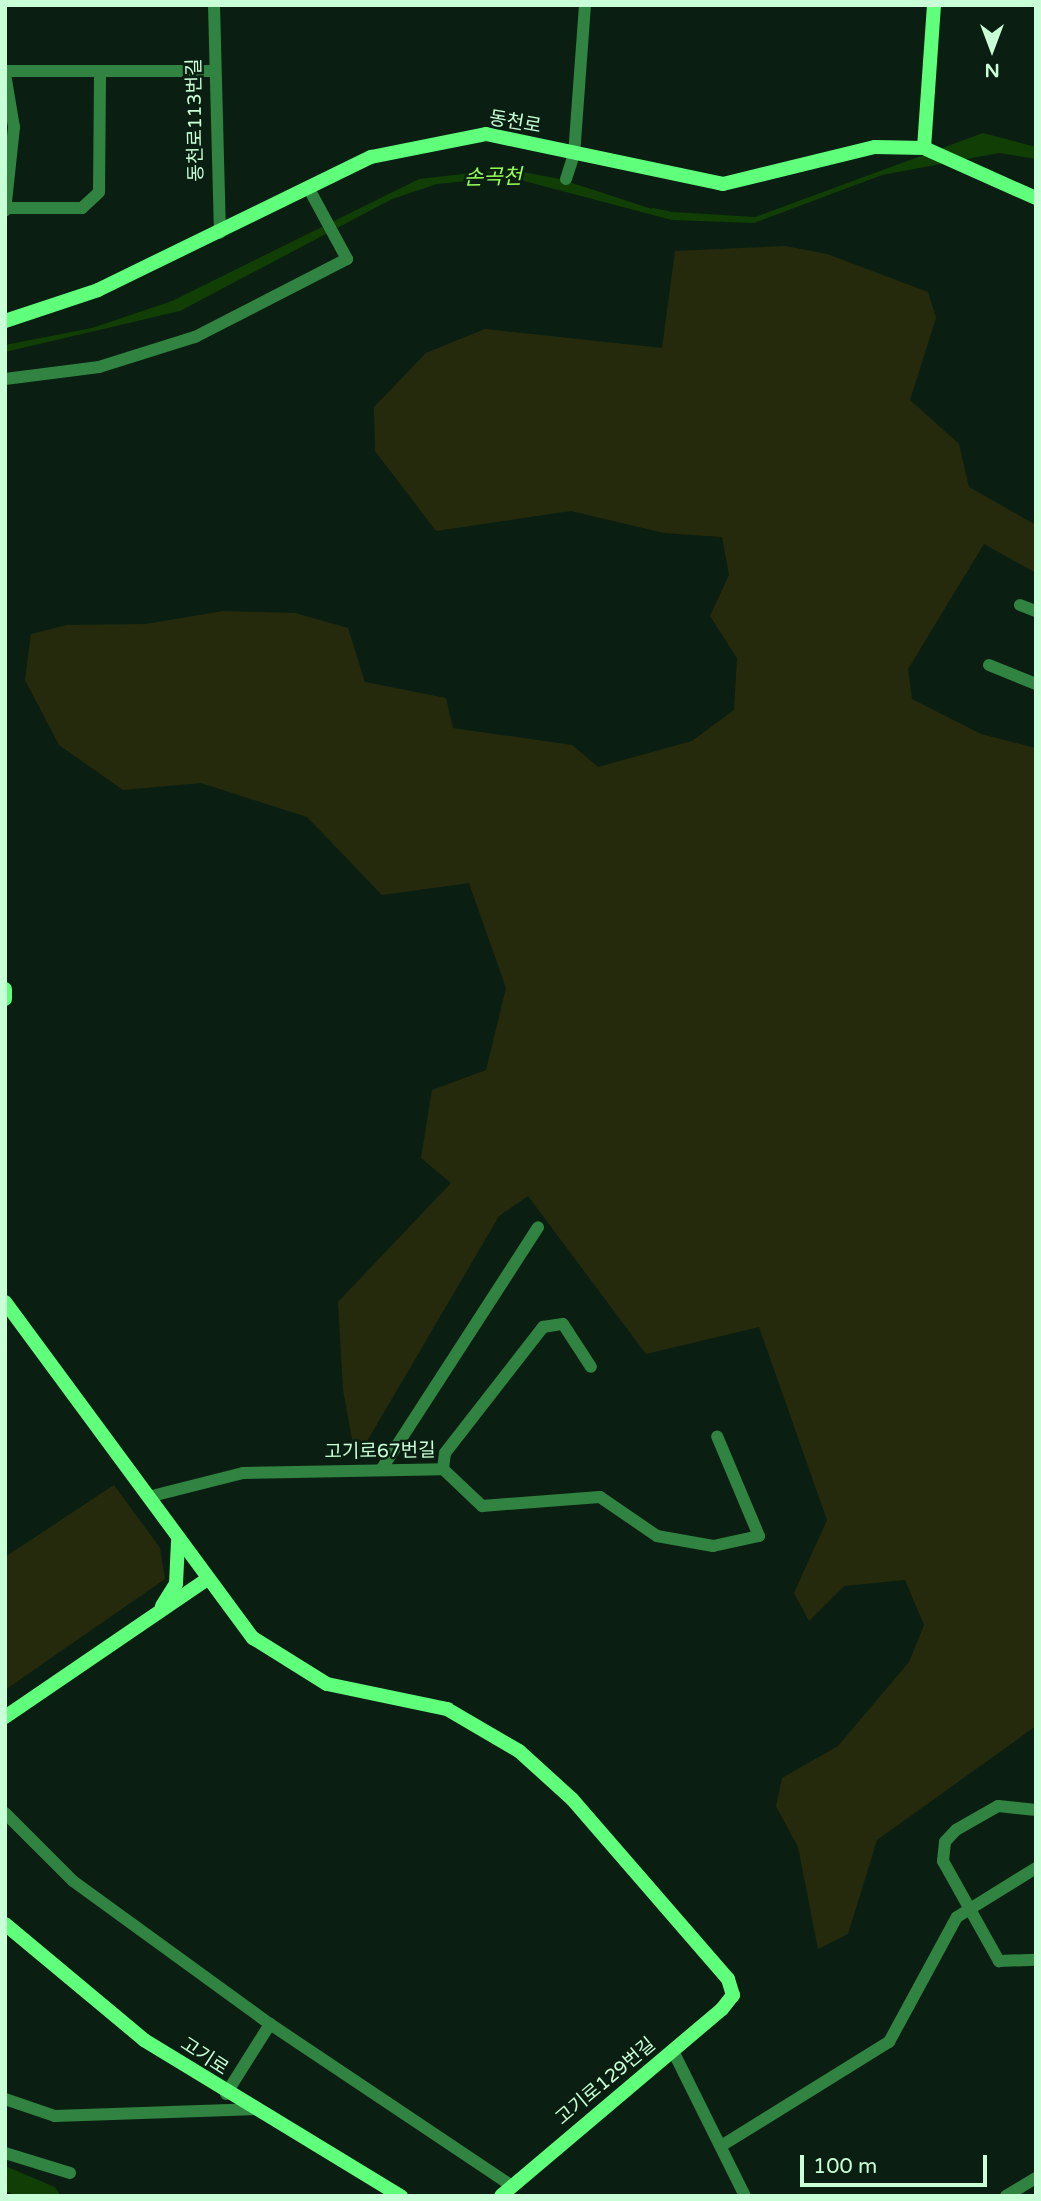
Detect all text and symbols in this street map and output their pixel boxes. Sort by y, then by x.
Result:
north arrow [957,14,1027,84]
street label: 동천로113번길 [184,58,208,182]
text: N [984,59,1000,81]
street label: 동천로 [487,107,543,139]
water label: 손곡천 [464,165,522,191]
street label: 고기로67번길 [324,1440,436,1464]
street label: 고기로 [176,2033,232,2081]
street label: 고기로129번길 [551,2034,661,2130]
scale bar [803,2142,990,2186]
text: 100 m [813,2154,877,2179]

